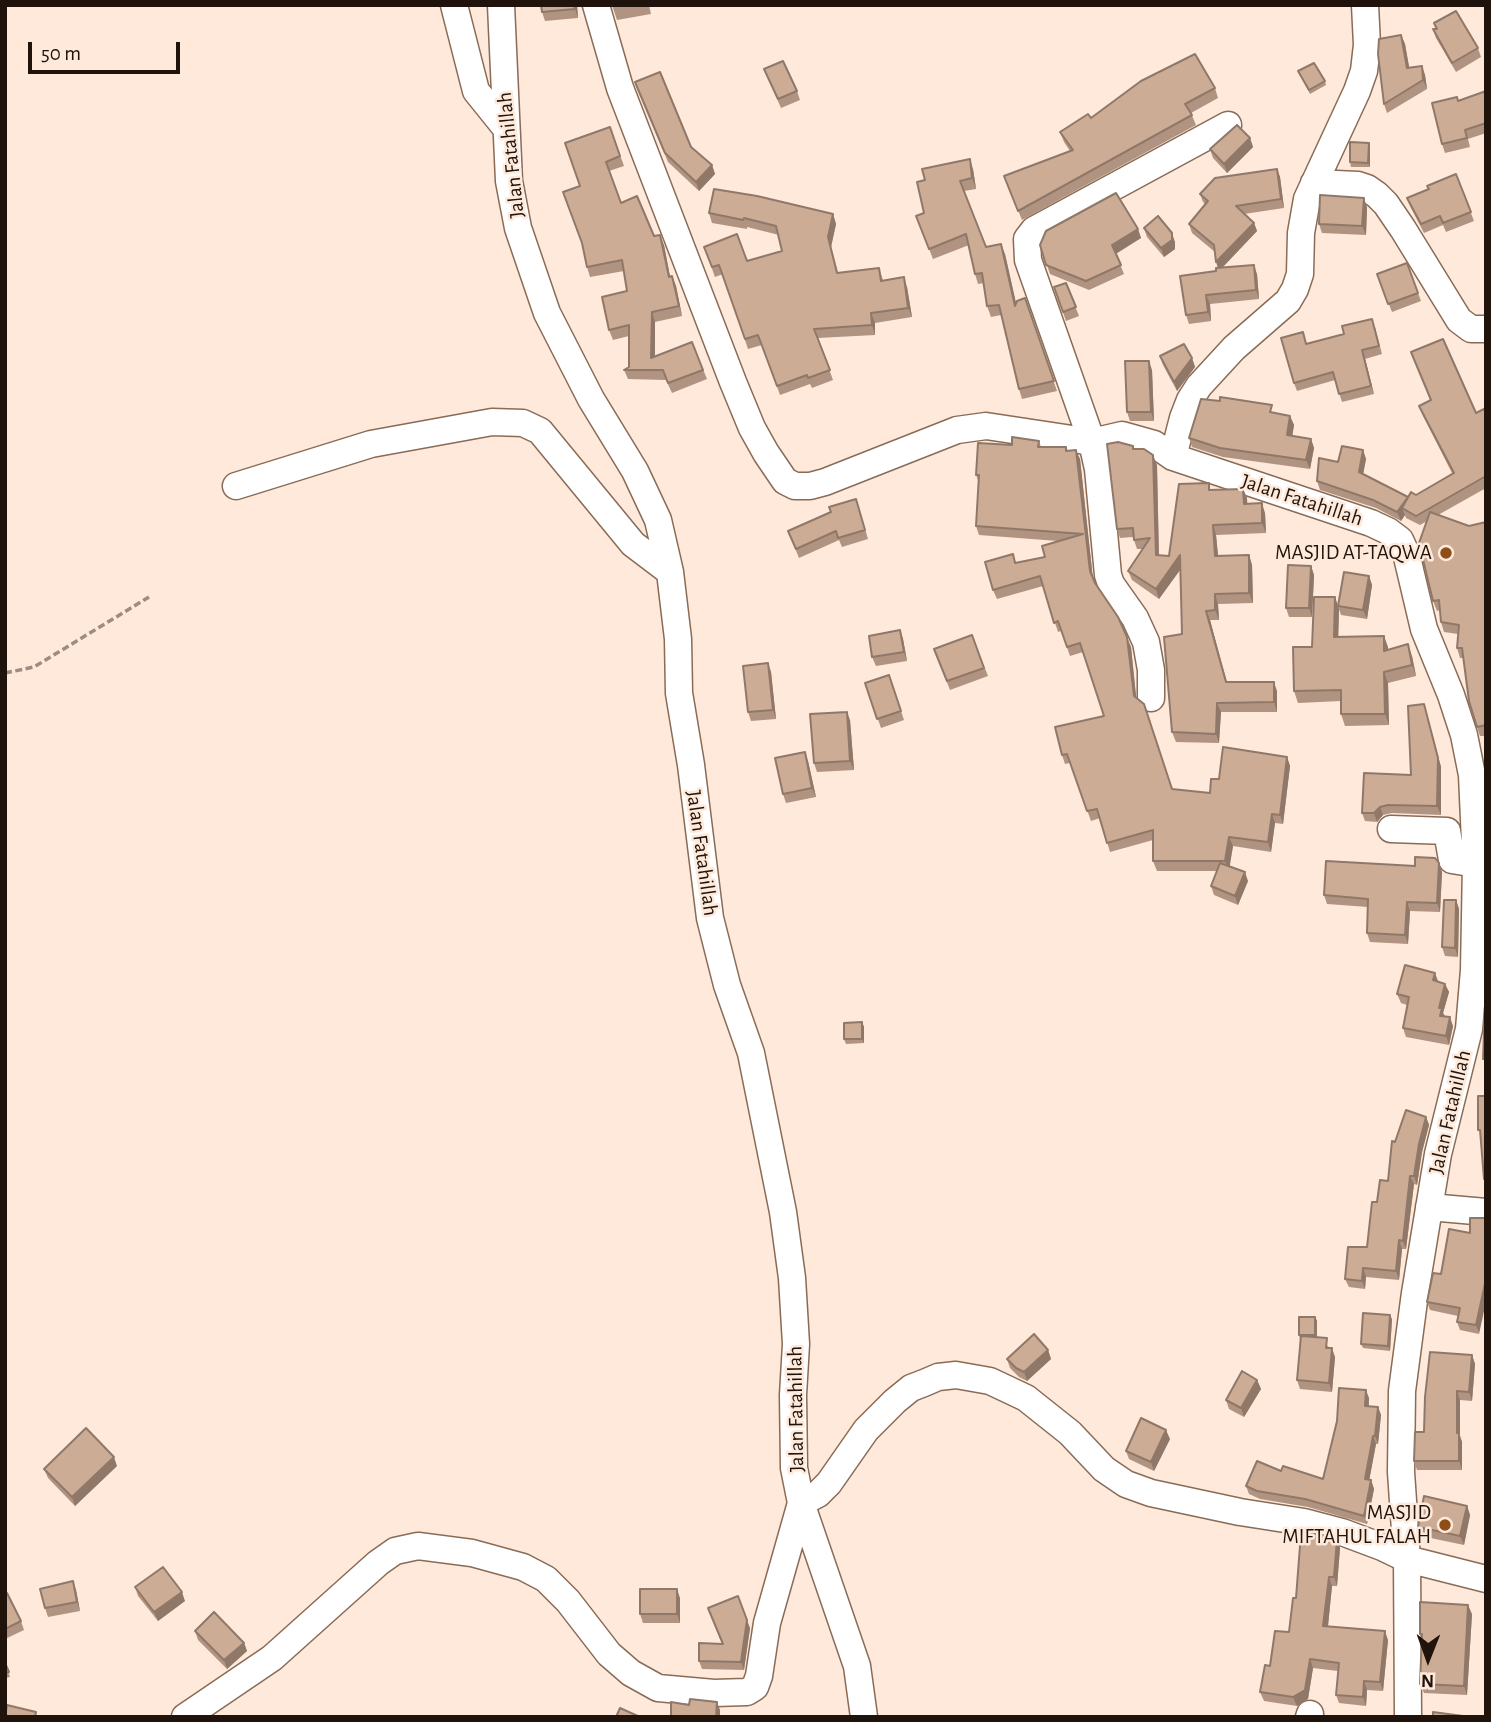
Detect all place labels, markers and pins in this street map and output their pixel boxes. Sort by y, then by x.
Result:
place label: MASJID AT-TAQWA [1275,540,1432,566]
marker: MASJID AT-TAQWA [1438,545,1454,561]
place label: MASJID MIFTAHUL FALAH [1282,1500,1431,1550]
marker: MASJID MIFTAHUL FALAH [1437,1517,1453,1533]

